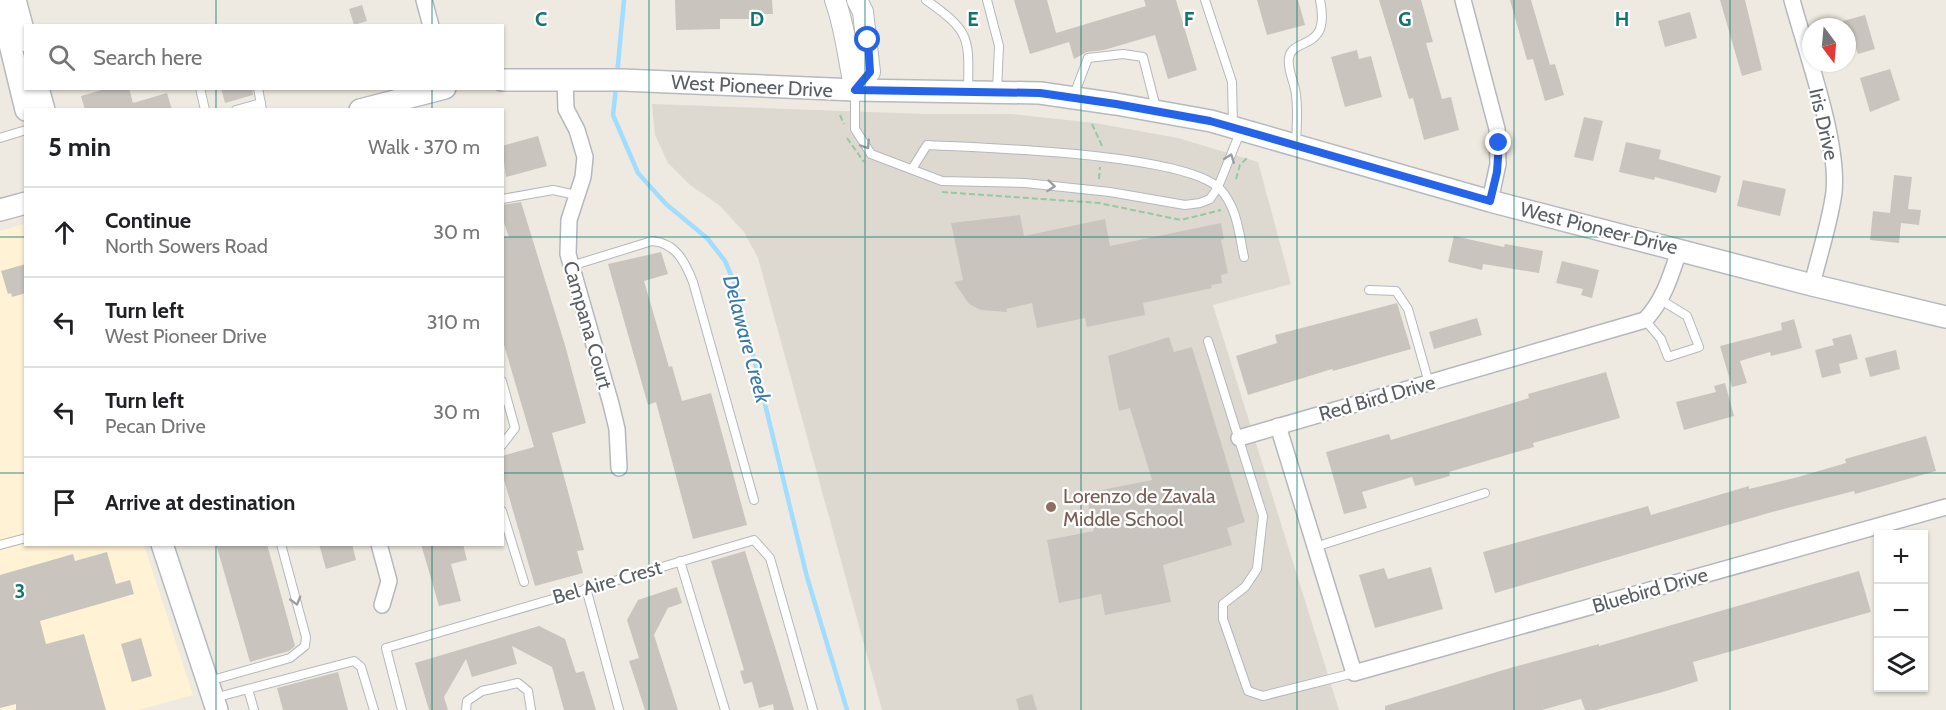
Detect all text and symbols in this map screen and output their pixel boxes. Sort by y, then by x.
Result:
text: C [535,7,547,31]
text: D [750,7,764,31]
text: E [967,7,979,31]
text: F [1184,7,1195,31]
text: G [1398,7,1412,31]
text: H [1615,7,1629,31]
north arrow [1802,18,1856,72]
search box [24,24,504,90]
route start [854,26,880,52]
icon: search [45,41,78,74]
text: Search here [93,44,202,71]
street label: West Pioneer Drive [671,70,833,102]
street label: Iris Drive [1804,86,1844,162]
route end [1485,129,1511,155]
text: 5 min [48,131,111,163]
text: Walk · 370 m [368,135,480,159]
one-way arrow [859,139,870,150]
one-way arrow [1223,154,1235,165]
one-way arrow [1047,179,1056,192]
street label: West Pioneer Drive [1518,197,1680,259]
text: Continue [105,207,191,234]
icon: ahead [48,216,81,249]
text: 30 m [433,220,480,244]
text: North Sowers Road [105,234,268,258]
street label: Campana Court [558,258,618,392]
water label: Delaware Creek [718,272,776,407]
text: Turn left [105,297,184,324]
icon: left [48,306,81,339]
text: 310 m [427,310,480,334]
text: West Pioneer Drive [105,324,267,348]
street label: Red Bird Drive [1316,370,1438,426]
text: Turn left [105,387,184,414]
icon: left [48,396,81,429]
text: 30 m [433,400,480,424]
text: Pecan Drive [105,414,206,438]
place label: Lorenzo de Zavala Middle School [1063,484,1216,531]
icon: arrive [48,486,81,519]
text: Arrive at destination [105,489,295,516]
marker: Lorenzo de Zavala Middle School [1044,500,1058,514]
map controls [1874,530,1928,692]
button: + [1874,530,1928,584]
street label: Bel Aire Crest [550,555,665,609]
street label: Bluebird Drive [1589,562,1711,618]
text: 3 [15,579,25,603]
button: − [1874,584,1928,638]
one-way arrow [289,596,302,606]
button: layers [1874,638,1928,692]

